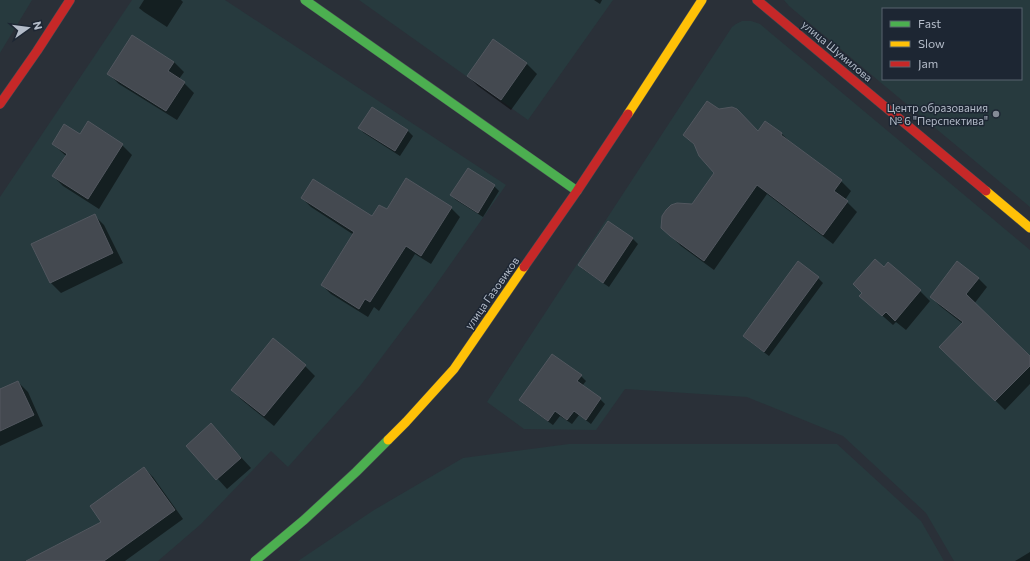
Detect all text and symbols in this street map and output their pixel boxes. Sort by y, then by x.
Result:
north arrow [8,8,48,48]
legend [882,8,1022,80]
text: Fast [918,16,941,30]
street label: улица Шумилова [799,17,875,84]
text: N [31,20,45,31]
text: Slow [918,36,945,50]
text: Jam [918,56,938,71]
place label: Центр образования № 6 "Перспектива" [887,101,988,127]
marker: Центр образования № 6 "Перспектива" [991,109,1001,119]
street label: улица Газовиков [462,254,521,331]

